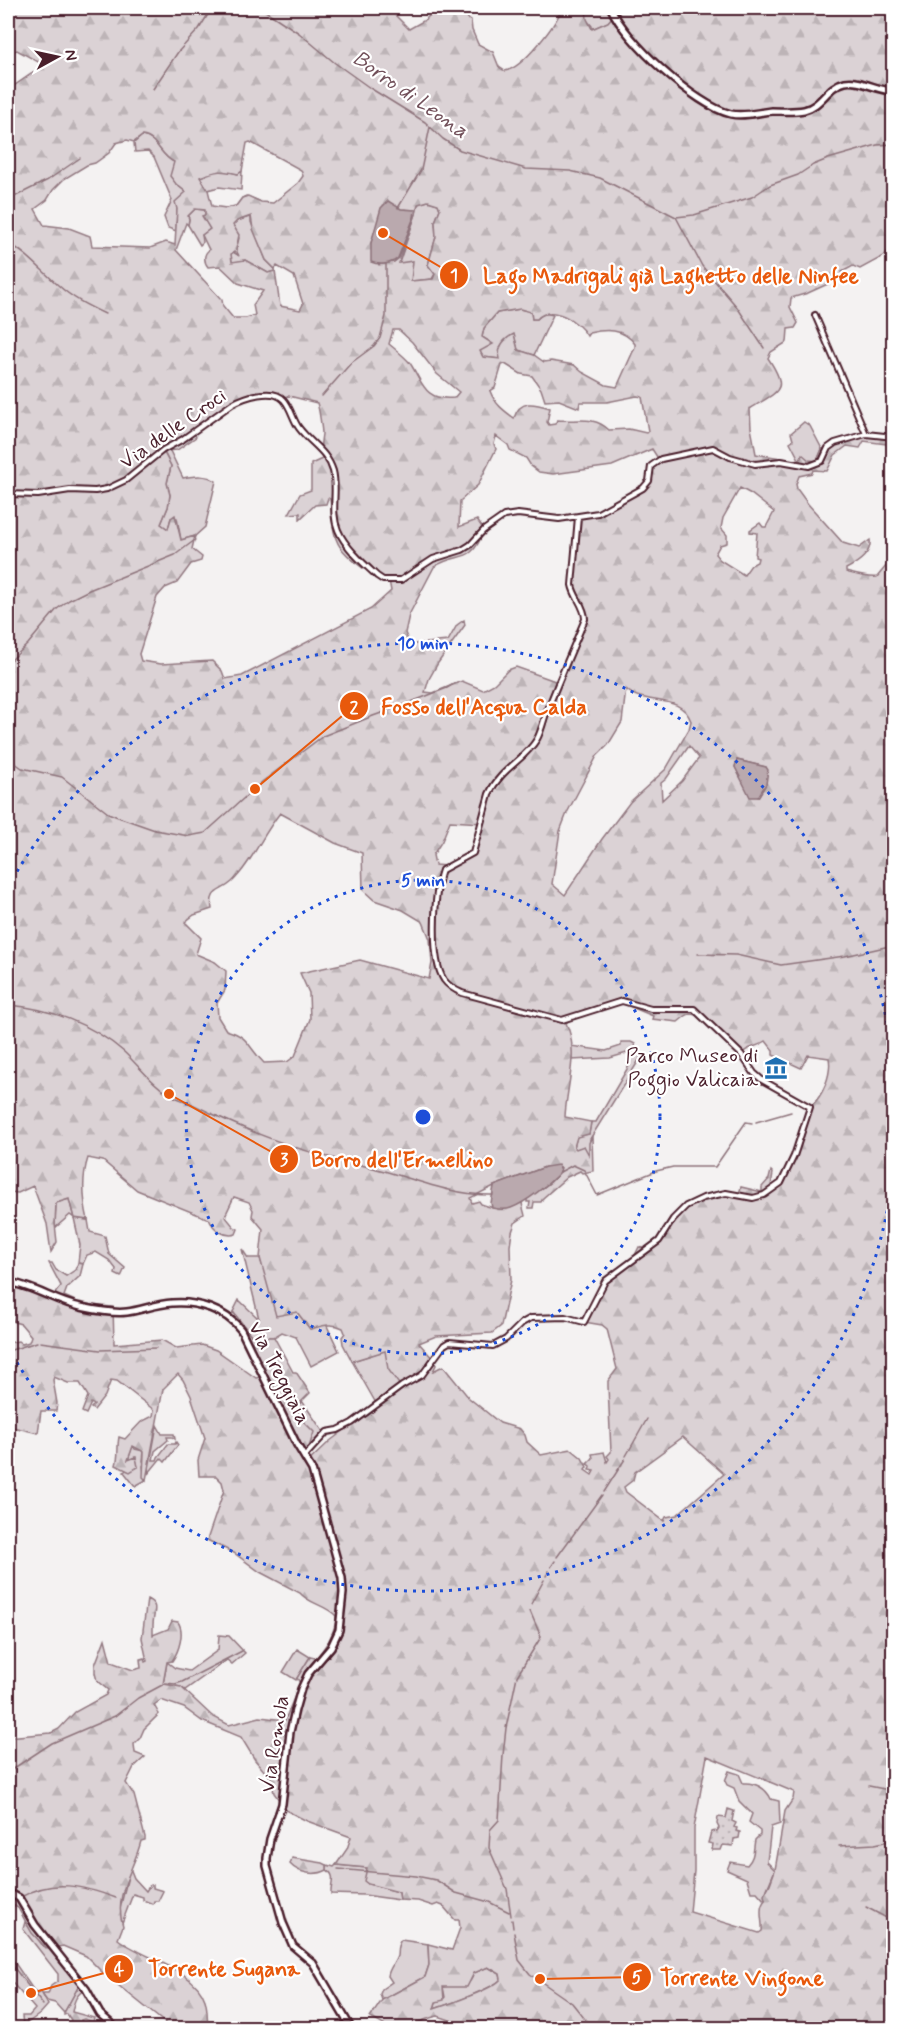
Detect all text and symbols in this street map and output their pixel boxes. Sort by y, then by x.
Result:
north arrow [27,27,87,87]
water label: Borro di Leona [347,45,473,145]
text: N [59,48,82,62]
callout: Lago Madrigali già Laghetto delle Ninfee [439,255,872,295]
text: Lago Madrigali già Laghetto delle Ninfee [483,263,860,295]
text: 1 [450,264,458,288]
street label: Via delle Croci [114,382,232,476]
text: 10 min [397,632,449,656]
callout: Fosso dell'Acqua Calda [339,686,600,726]
text: Fosso dell'Acqua Calda [381,694,587,722]
text: 2 [350,696,359,720]
text: 5 min [401,869,445,893]
place label: Parco Museo di Poggio Valicaia [625,1042,758,1096]
museum icon: Parco Museo di Poggio Valicaia [763,1055,789,1081]
centre of rings [413,1107,433,1127]
callout: Borro dell'Ermellino [269,1139,505,1179]
text: Borro dell'Ermellino [311,1147,493,1175]
text: 3 [280,1148,289,1172]
street label: Via Treggiaia [240,1317,317,1430]
street label: Via Romola [253,1693,297,1795]
callout: Torrente Sugana [104,1949,315,1989]
text: Torrente Sugana [148,1956,301,1985]
callout: Torrente Vingone [622,1957,833,1997]
text: 4 [114,1958,125,1982]
text: Torrente Vingone [660,1965,825,1997]
text: 5 [632,1966,643,1990]

